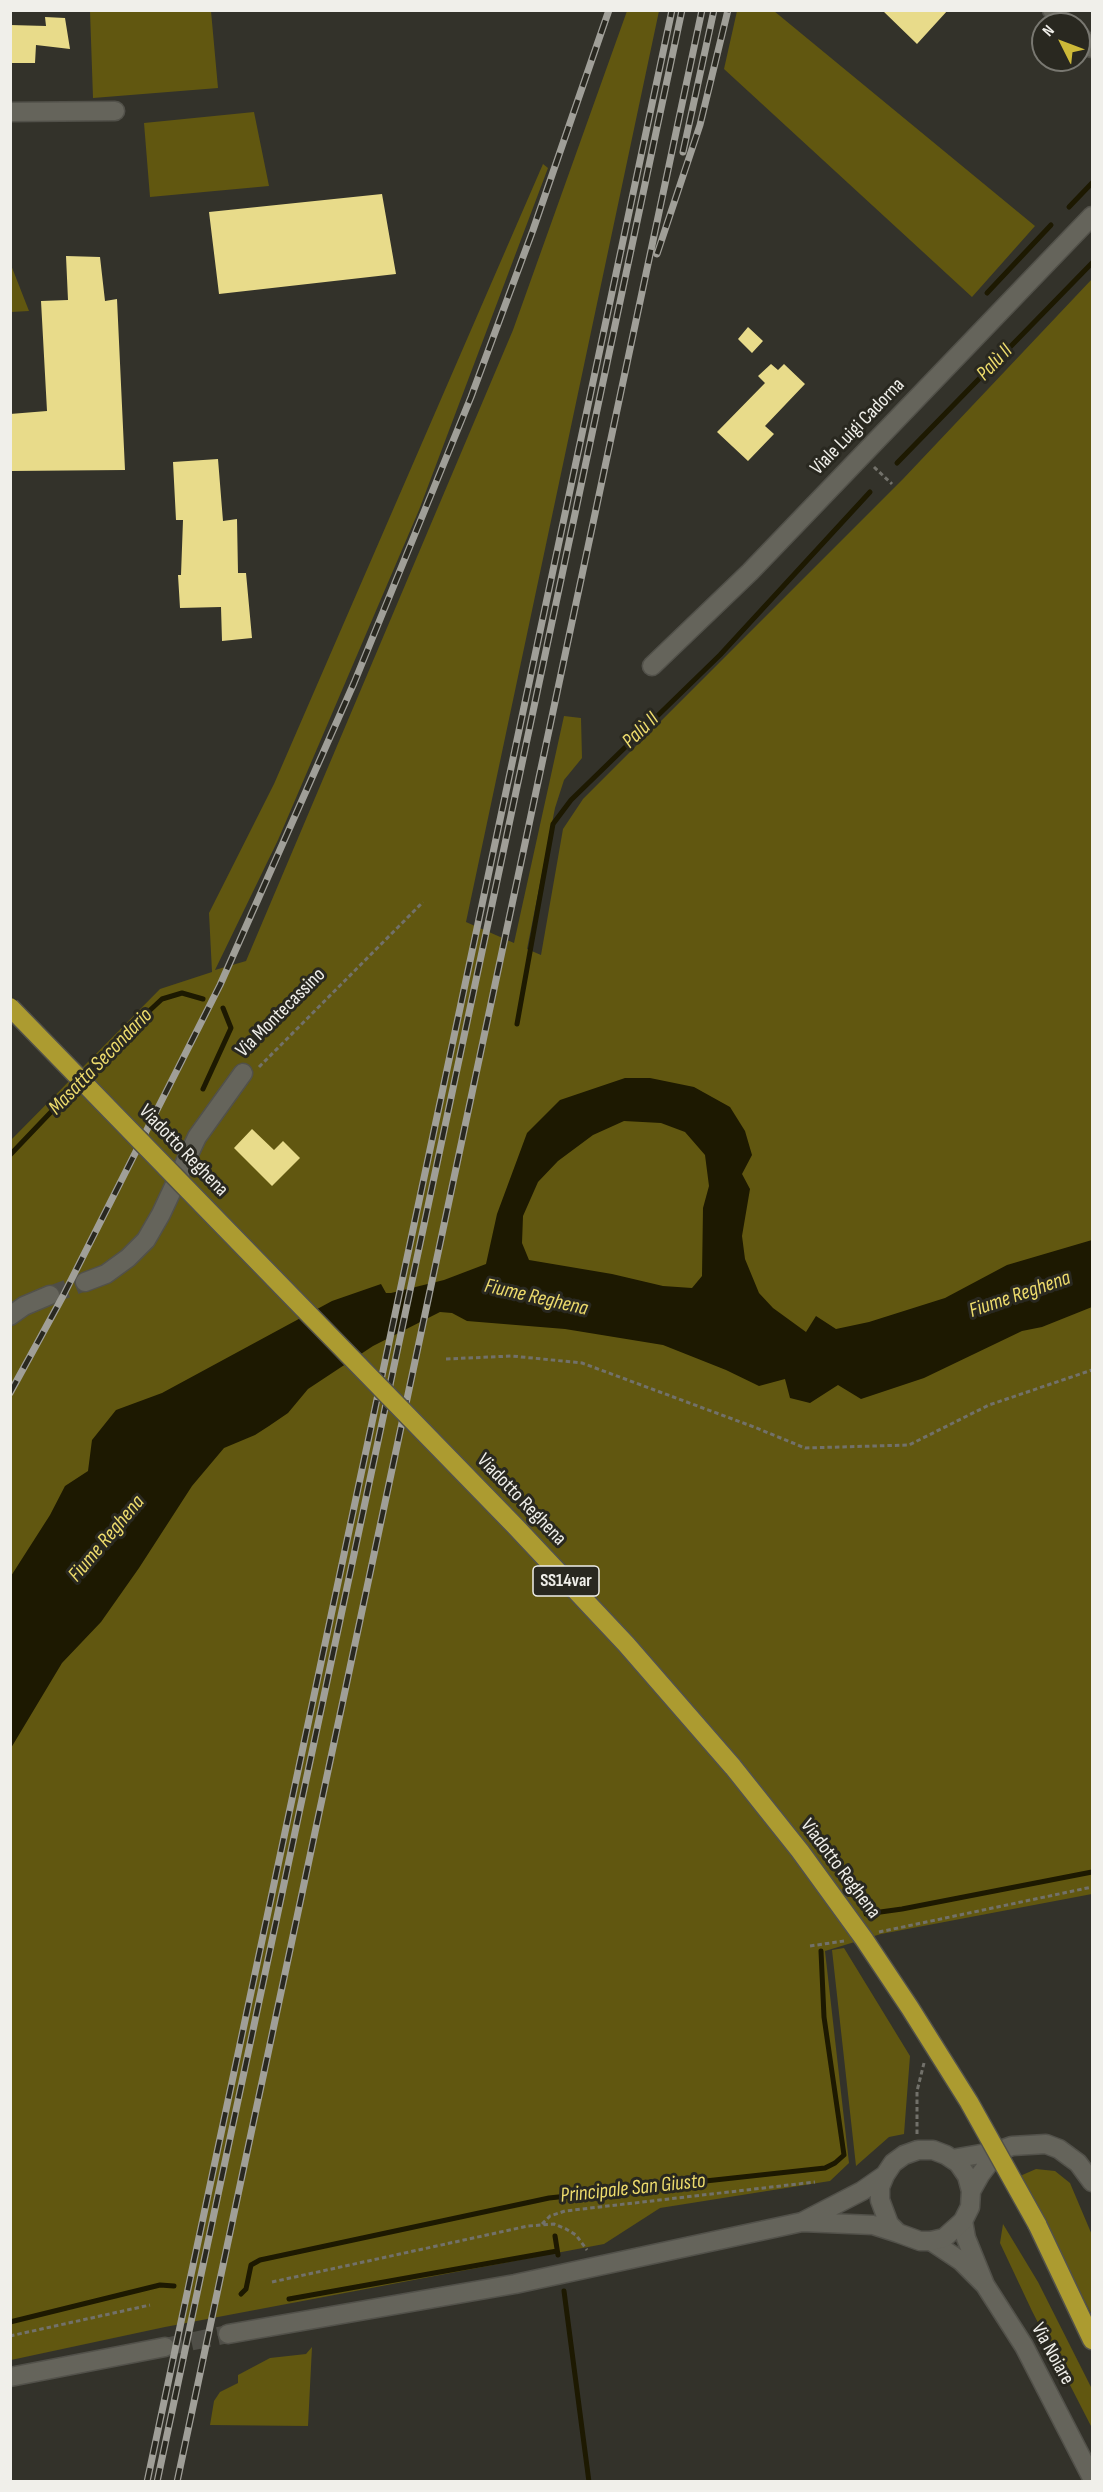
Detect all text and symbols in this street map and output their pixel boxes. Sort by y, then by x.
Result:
north arrow [1031,12,1091,72]
text: N [1039,21,1059,40]
water label: Palù II [972,339,1018,387]
street label: Viale Luigi Cadorna [806,374,910,480]
water label: Palù II [617,708,665,754]
street label: Via Montecassino [231,963,331,1063]
water label: Masatta Secondario [44,1003,158,1121]
street label: Viadotto Reghena [133,1100,233,1202]
water label: Fiume Reghena [966,1266,1074,1324]
water label: Fiume Reghena [482,1274,590,1322]
street label: Viadotto Reghena [471,1449,571,1551]
water label: Fiume Reghena [63,1490,151,1588]
road number: SS14var [533,1566,599,1596]
street label: Viadotto Reghena [795,1814,885,1924]
water label: Principale San Giusto [559,2169,707,2209]
street label: Via Noiare [1025,2319,1079,2389]

